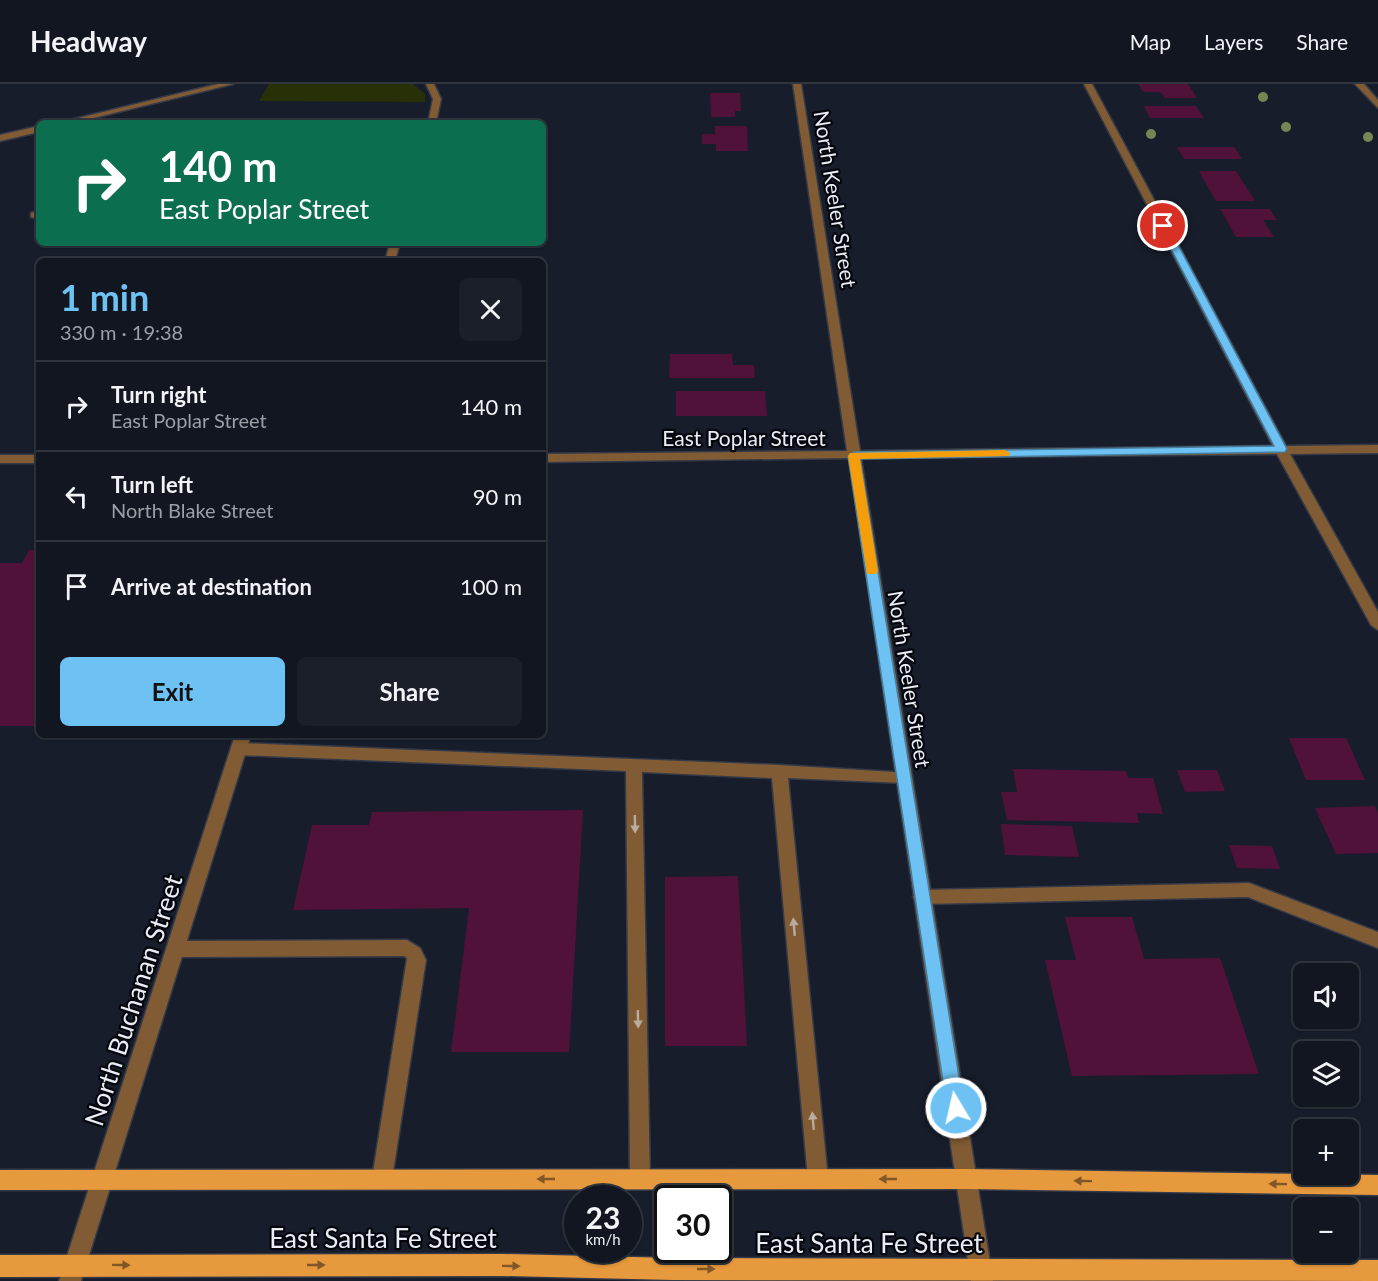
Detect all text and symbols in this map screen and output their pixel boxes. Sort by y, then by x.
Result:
text: Headway [30,24,147,58]
text: Map [1130,29,1171,54]
text: Layers [1204,29,1263,54]
text: Share [1296,29,1348,54]
street label: North Keeler Street [810,109,862,290]
text: 140 m [159,141,277,191]
icon: right [60,144,138,222]
text: East Poplar Street [159,192,369,225]
pin [1137,200,1188,251]
icon: arrive [1146,209,1179,242]
text: 1 min [60,275,149,319]
button: close [459,278,522,341]
text: 330 m · 19:38 [60,320,183,344]
text: Turn right [111,381,206,408]
icon: right [60,390,93,423]
text: 140 m [460,393,522,420]
text: East Poplar Street [111,408,267,432]
street label: East Poplar Street [662,425,826,450]
text: Turn left [111,471,193,498]
icon: left [60,480,93,513]
text: 90 m [473,483,522,510]
text: North Blake Street [111,498,273,522]
icon: arrive [60,570,93,603]
text: Arrive at destination [111,573,312,600]
text: 100 m [460,573,522,600]
street label: North Keeler Street [884,589,936,770]
button: Exit [60,657,285,726]
button: Share [297,657,522,726]
one-way arrow [630,815,640,834]
street label: North Buchanan Street [77,870,189,1130]
one-way arrow [789,918,799,937]
map controls [1293,963,1359,1263]
button: sound [1293,963,1359,1029]
one-way arrow [633,1010,643,1029]
button: layers [1293,1041,1359,1107]
position arrow [924,1076,988,1140]
one-way arrow [808,1112,818,1131]
button: + [1293,1119,1359,1185]
one-way arrow [536,1174,555,1184]
one-way arrow [878,1174,897,1184]
one-way arrow [1073,1176,1092,1186]
one-way arrow [1268,1179,1287,1189]
speed limit sign: 30 [654,1185,732,1263]
button: − [1293,1197,1359,1263]
text: 23 [586,1199,620,1235]
street label: East Santa Fe Street [269,1222,497,1254]
street label: East Santa Fe Street [755,1227,983,1259]
text: km/h [585,1230,621,1248]
one-way arrow [112,1260,131,1270]
one-way arrow [307,1260,326,1270]
one-way arrow [502,1261,521,1270]
one-way arrow [697,1264,716,1274]

